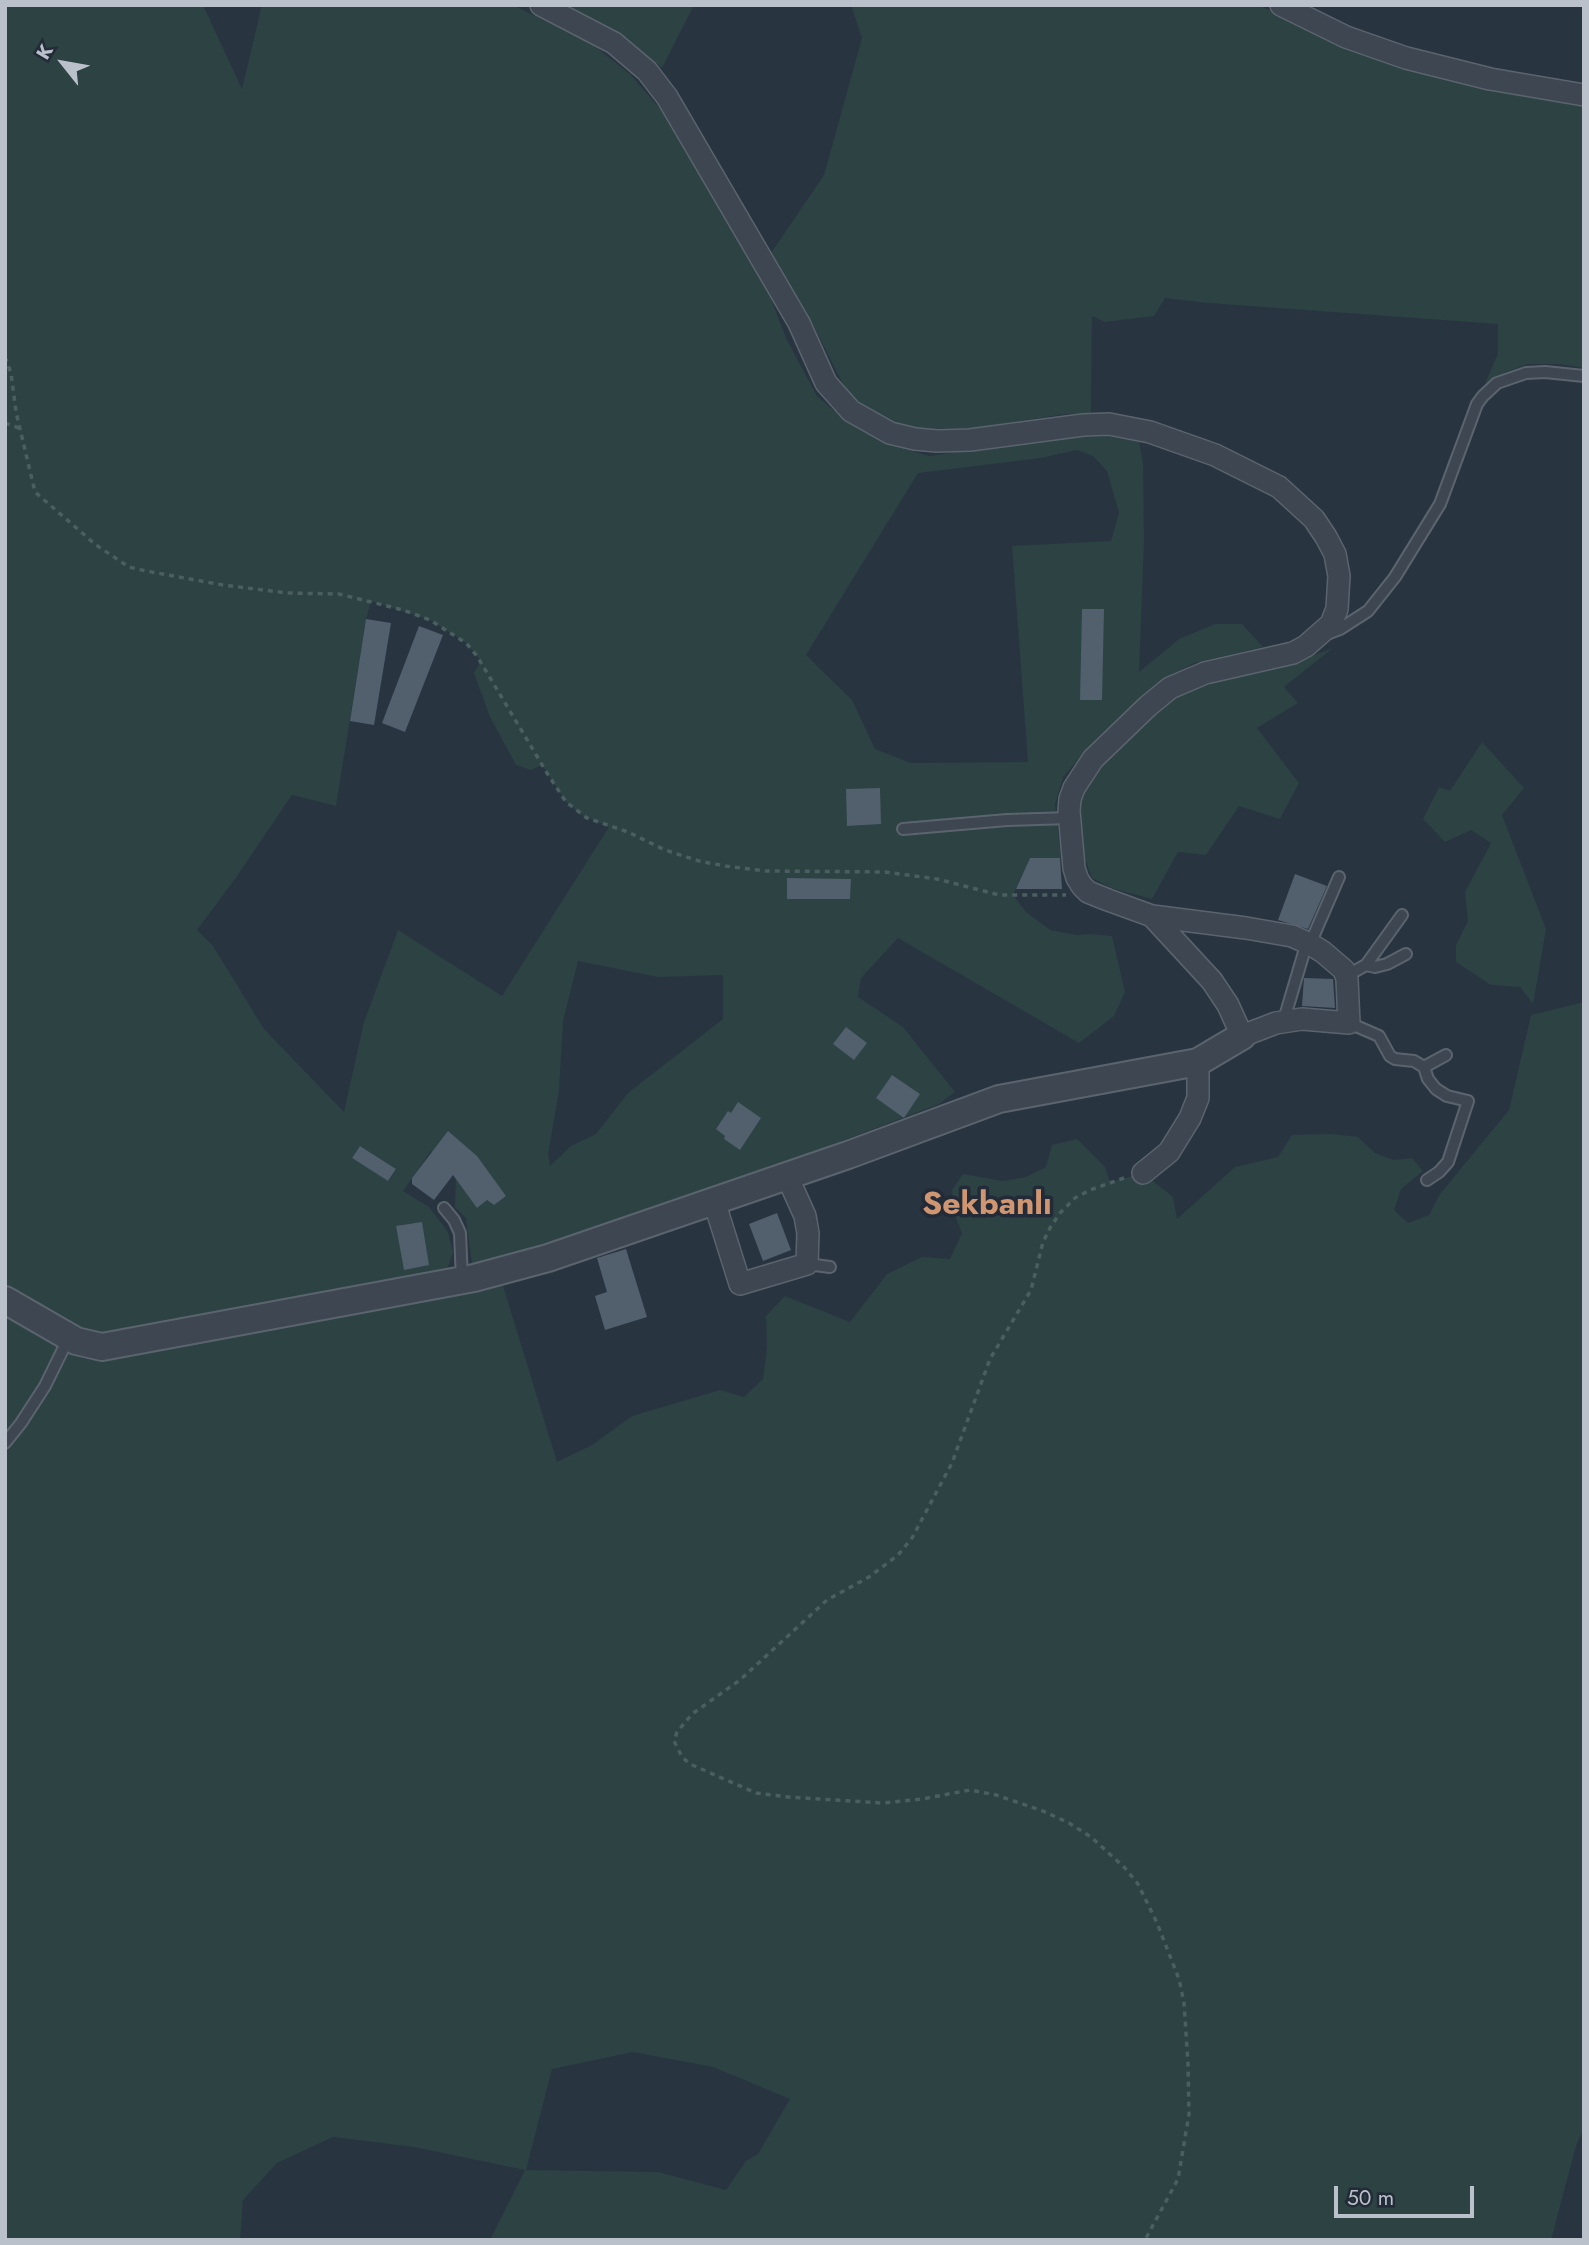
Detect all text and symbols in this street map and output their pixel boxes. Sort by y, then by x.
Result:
north arrow [28,28,98,98]
text: K [30,39,60,65]
district label: Sekbanlı [922,1187,1052,1225]
scale bar [1337,2172,1477,2216]
text: 50 m [1347,2183,1394,2213]

